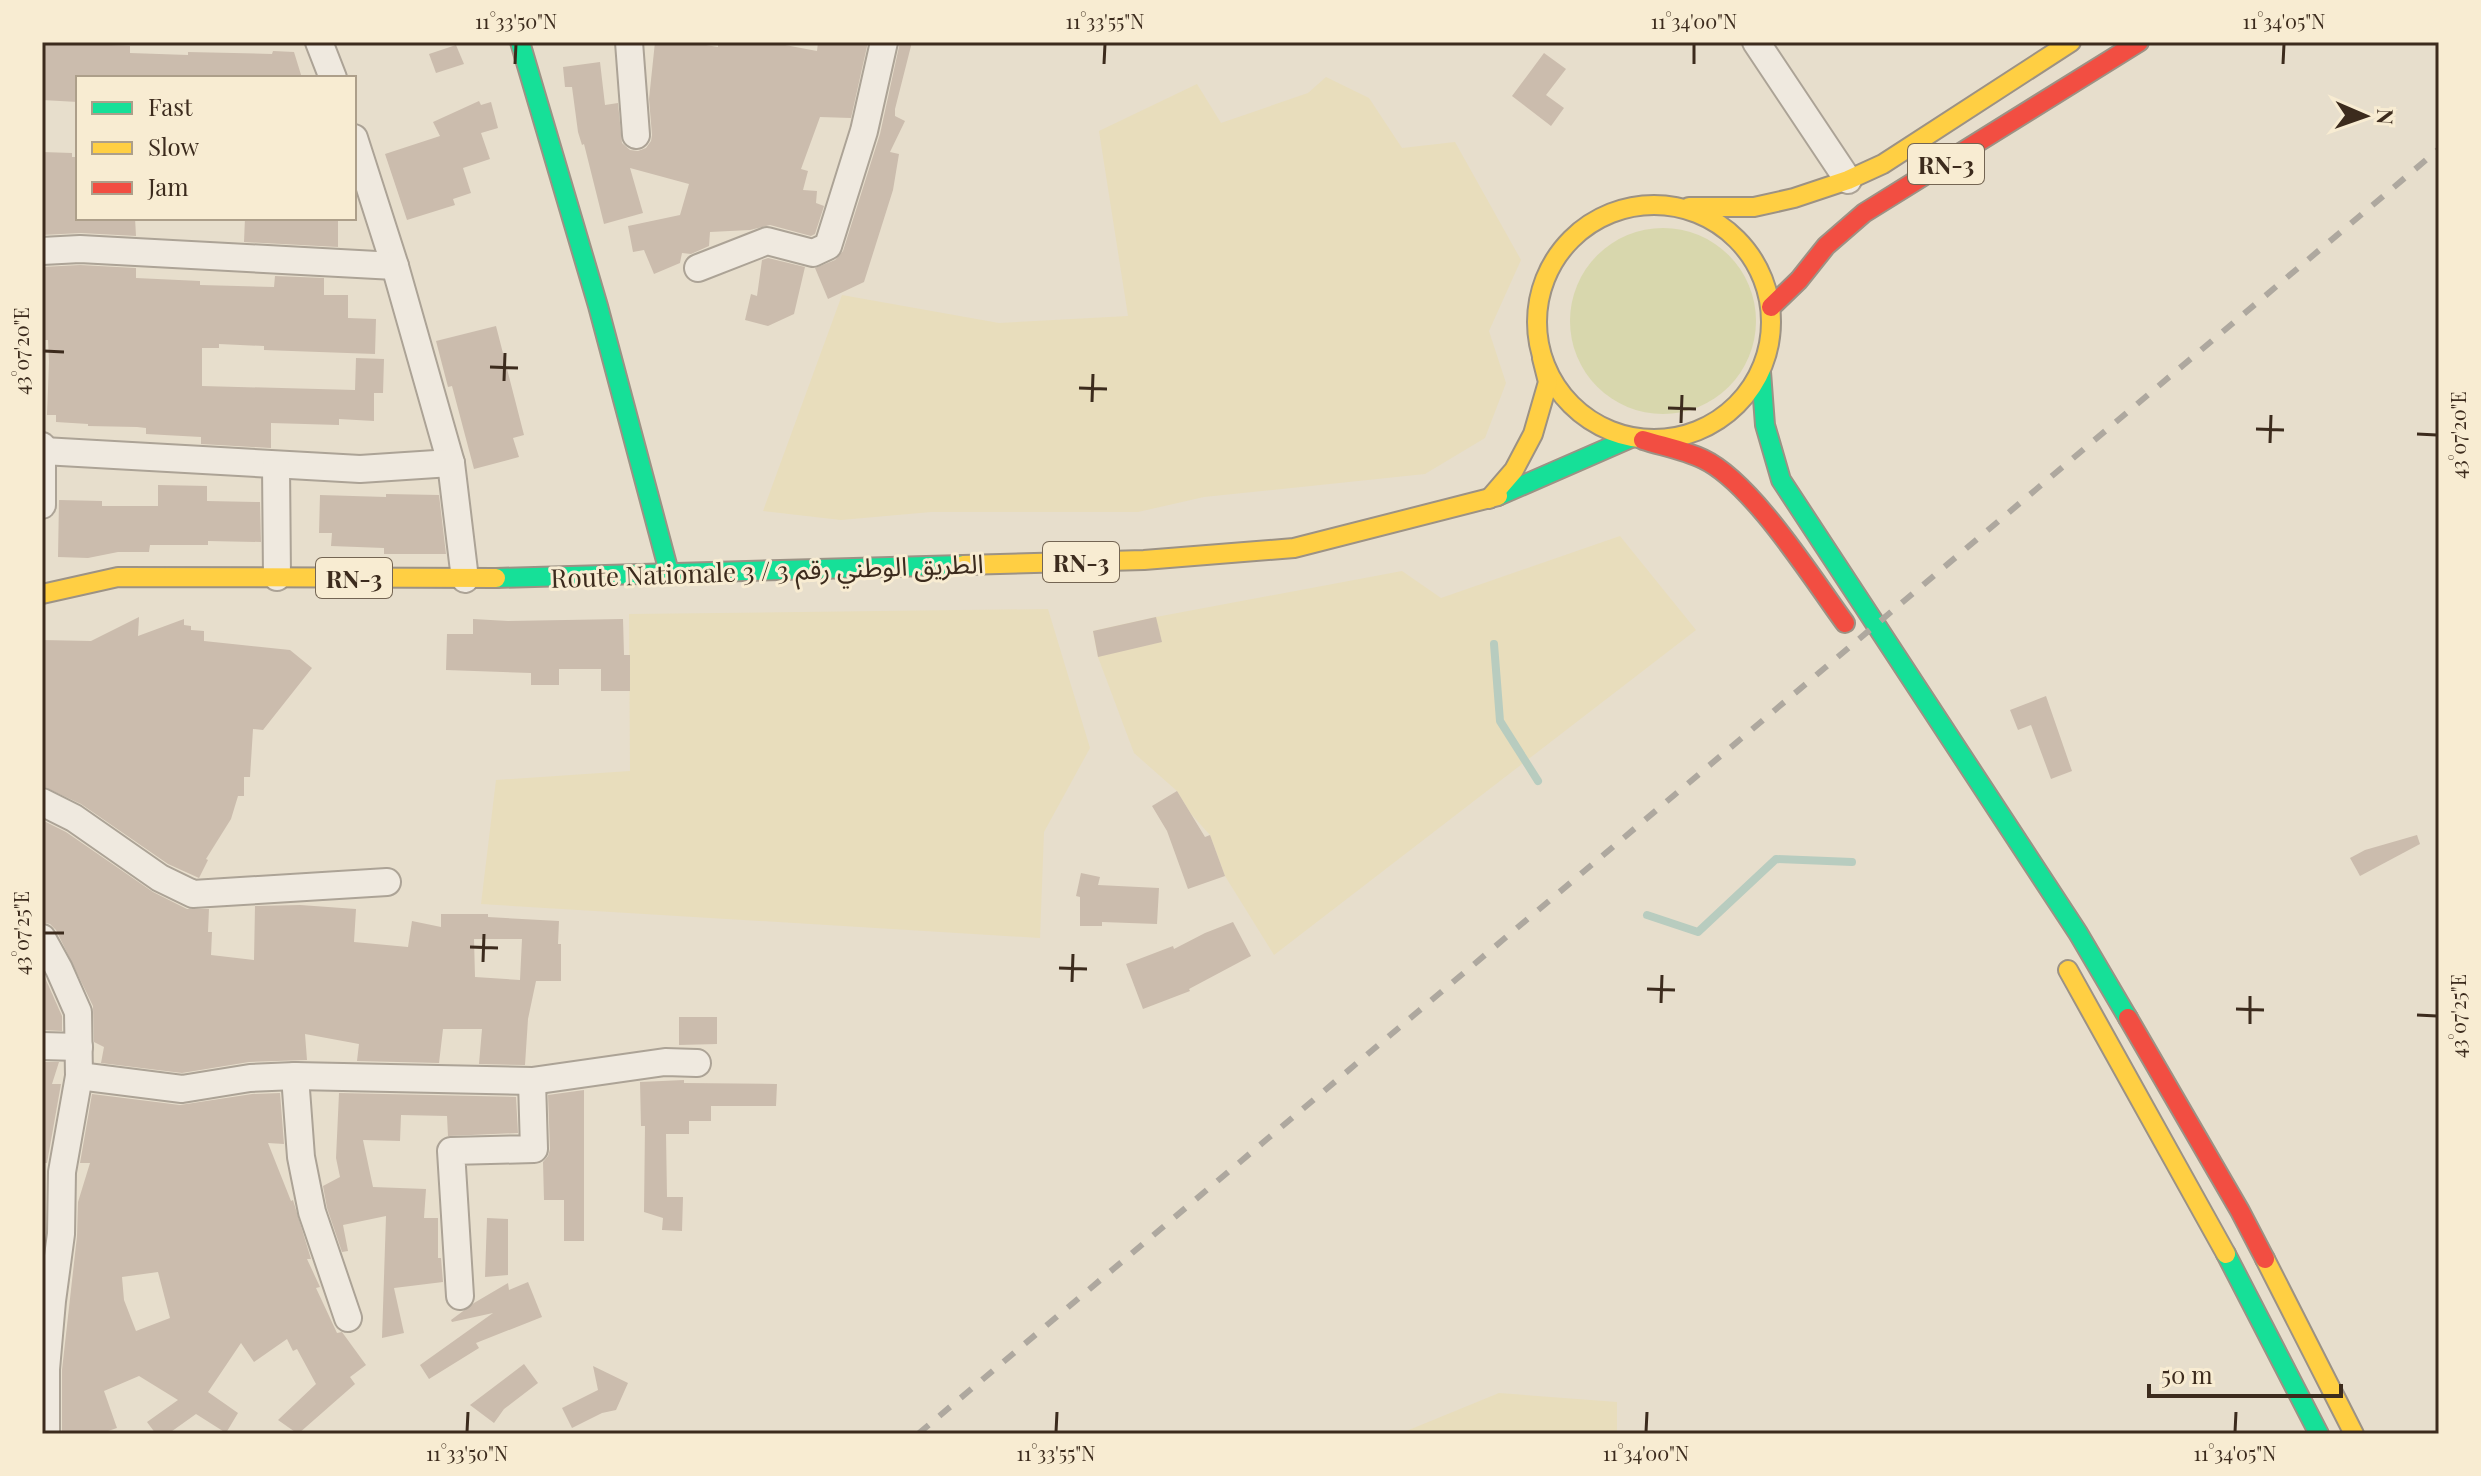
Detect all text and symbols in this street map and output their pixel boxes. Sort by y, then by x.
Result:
text: 11°33'50"N [475,7,557,34]
text: 11°33'55"N [1066,7,1144,34]
text: 11°34'00"N [1651,7,1737,34]
text: 11°34'05"N [2243,7,2325,34]
legend [76,76,356,220]
north arrow [2325,76,2405,156]
text: Fast [148,90,193,122]
text: N [2371,108,2401,125]
text: Slow [148,130,200,162]
road number: RN-3 [1908,144,1984,184]
text: Jam [147,170,189,202]
text: 43°07'20"E [7,307,34,395]
text: 43°07'20"E [2444,391,2471,479]
road number: RN-3 [1043,542,1119,582]
street label: Route Nationale 3 / الطريق الوطني رقم 3 [550,545,984,599]
road number: RN-3 [316,558,392,598]
text: 43°07'25"E [7,891,34,975]
text: 43°07'25"E [2444,974,2471,1058]
scale bar [2149,1348,2341,1398]
text: 50 m [2161,1358,2213,1390]
text: 11°33'50"N [426,1439,508,1466]
text: 11°33'55"N [1017,1439,1095,1466]
text: 11°34'00"N [1603,1439,1689,1466]
text: 11°34'05"N [2194,1439,2276,1466]

